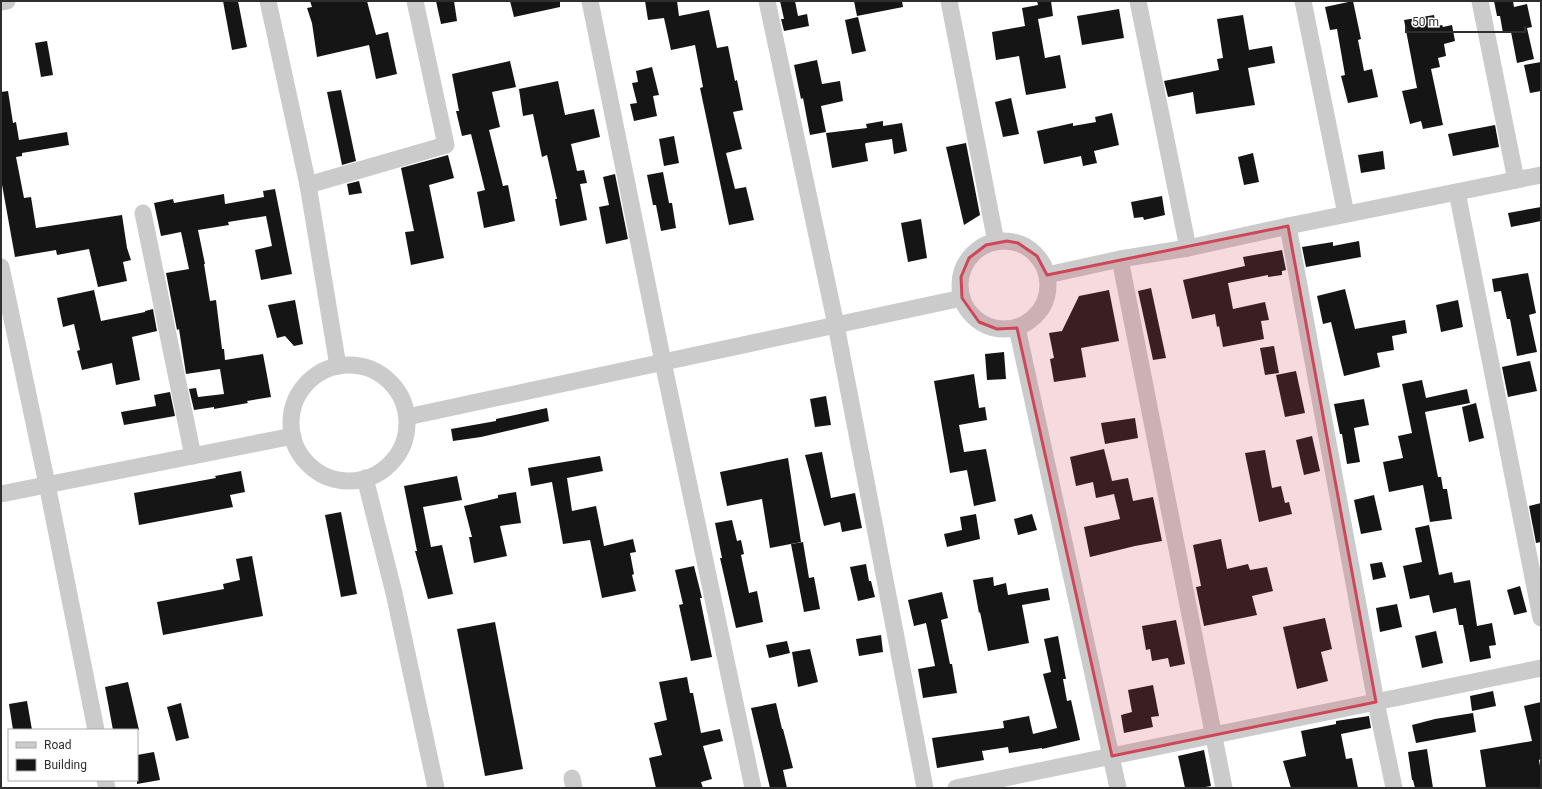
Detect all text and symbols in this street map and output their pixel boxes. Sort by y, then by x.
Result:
scale bar [1406,8,1525,34]
text: 50 m [1412,15,1439,29]
legend [8,729,138,781]
text: Road [44,738,72,752]
text: Building [44,758,87,772]

